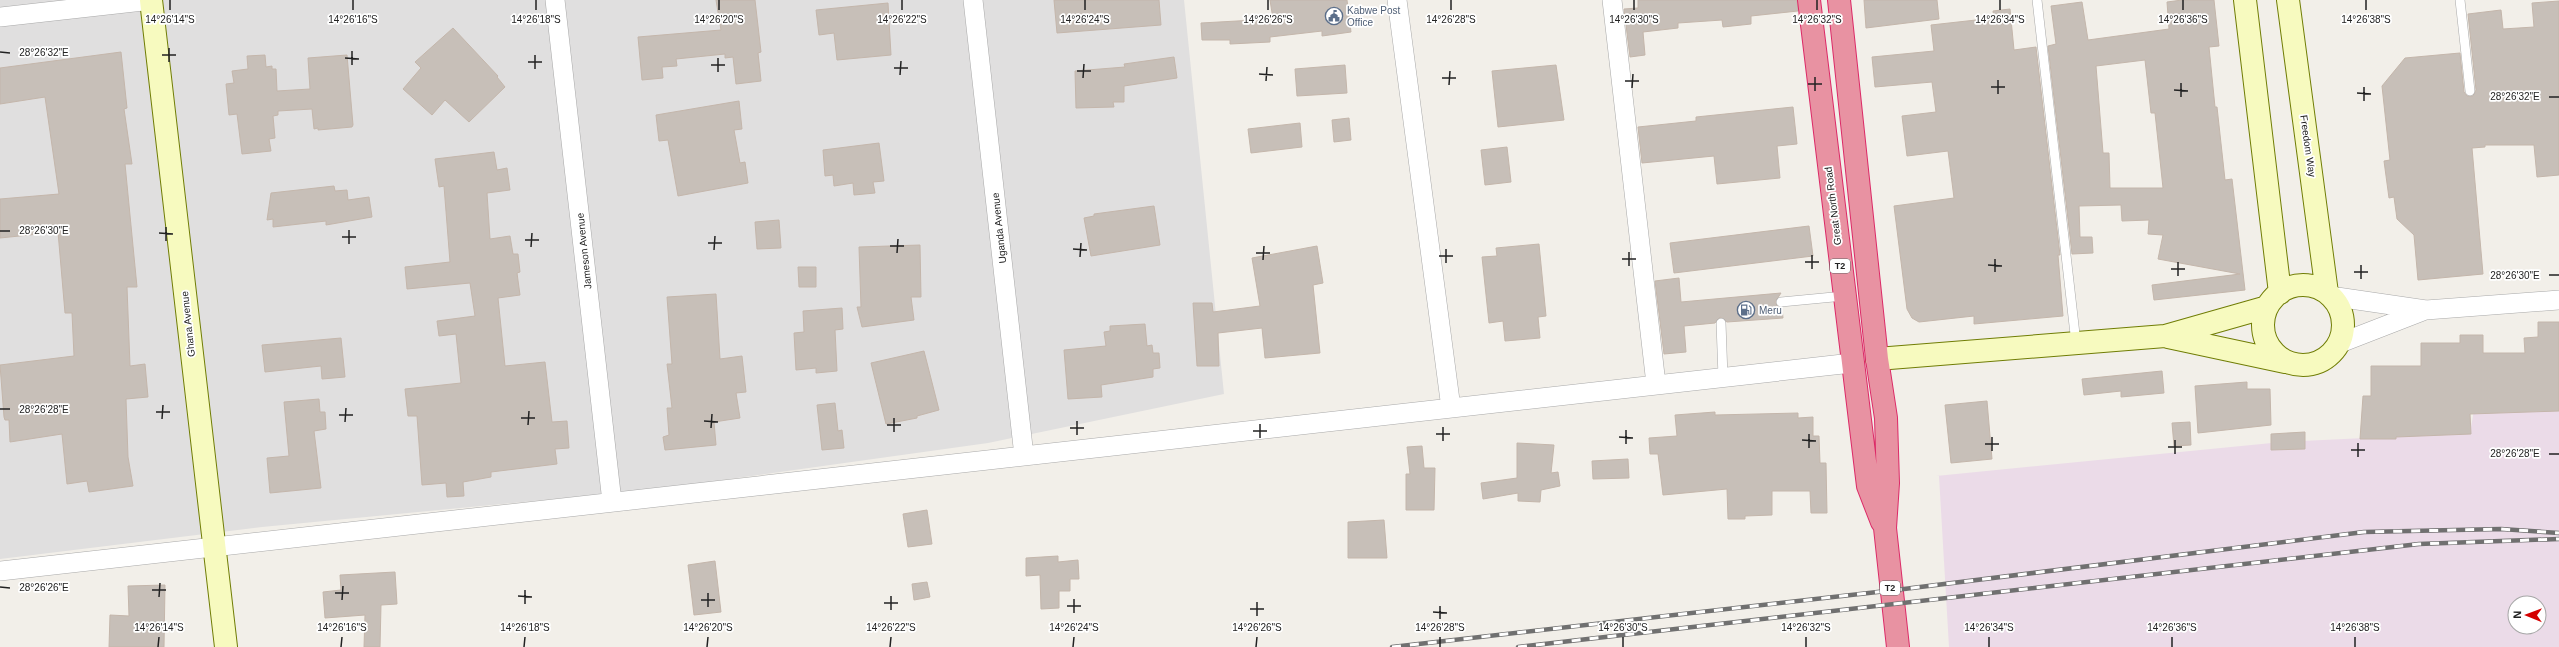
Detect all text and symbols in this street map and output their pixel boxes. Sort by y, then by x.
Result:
place label: Kabwe Post Office [1347,5,1401,28]
public building icon: Kabwe Post Office [1324,6,1344,26]
text: 14°26'14"S [145,14,195,25]
text: 14°26'16"S [328,14,378,25]
text: 14°26'18"S [511,14,561,25]
text: 14°26'20"S [694,14,744,25]
text: 14°26'22"S [877,14,927,25]
text: 14°26'24"S [1060,14,1110,25]
text: 14°26'26"S [1243,14,1293,25]
text: 14°26'28"S [1426,14,1476,25]
text: 14°26'30"S [1609,14,1659,25]
text: 14°26'32"S [1792,14,1842,25]
text: 14°26'34"S [1975,14,2025,25]
text: 14°26'36"S [2158,14,2208,25]
text: 14°26'38"S [2341,14,2391,25]
text: 28°26'32"E [19,47,69,58]
text: 28°26'32"E [2490,91,2540,102]
street label: Freedom Way [2298,114,2318,178]
street label: Great North Road [1823,166,1843,246]
street label: Uganda Avenue [990,192,1008,264]
street label: Jameson Avenue [574,212,593,290]
text: 28°26'30"E [19,225,69,236]
road number: T2 [1830,259,1850,273]
text: 28°26'30"E [2490,270,2540,281]
street label: Ghana Avenue [179,290,197,357]
fuel station icon: Meru [1736,300,1756,320]
place label: Meru [1759,305,1782,316]
text: 28°26'28"E [19,404,69,415]
text: 28°26'28"E [2490,448,2540,459]
road number: T2 [1880,581,1900,595]
text: 28°26'26"E [19,582,69,593]
north arrow [2507,595,2547,635]
text: N [2511,611,2523,619]
text: 14°26'14"S [134,622,184,633]
text: 14°26'16"S [317,622,367,633]
text: 14°26'18"S [500,622,550,633]
text: 14°26'20"S [683,622,733,633]
text: 14°26'22"S [866,622,916,633]
text: 14°26'24"S [1049,622,1099,633]
text: 14°26'26"S [1232,622,1282,633]
text: 14°26'28"S [1415,622,1465,633]
text: 14°26'30"S [1598,622,1648,633]
text: 14°26'32"S [1781,622,1831,633]
text: 14°26'34"S [1964,622,2014,633]
text: 14°26'36"S [2147,622,2197,633]
text: 14°26'38"S [2330,622,2380,633]

